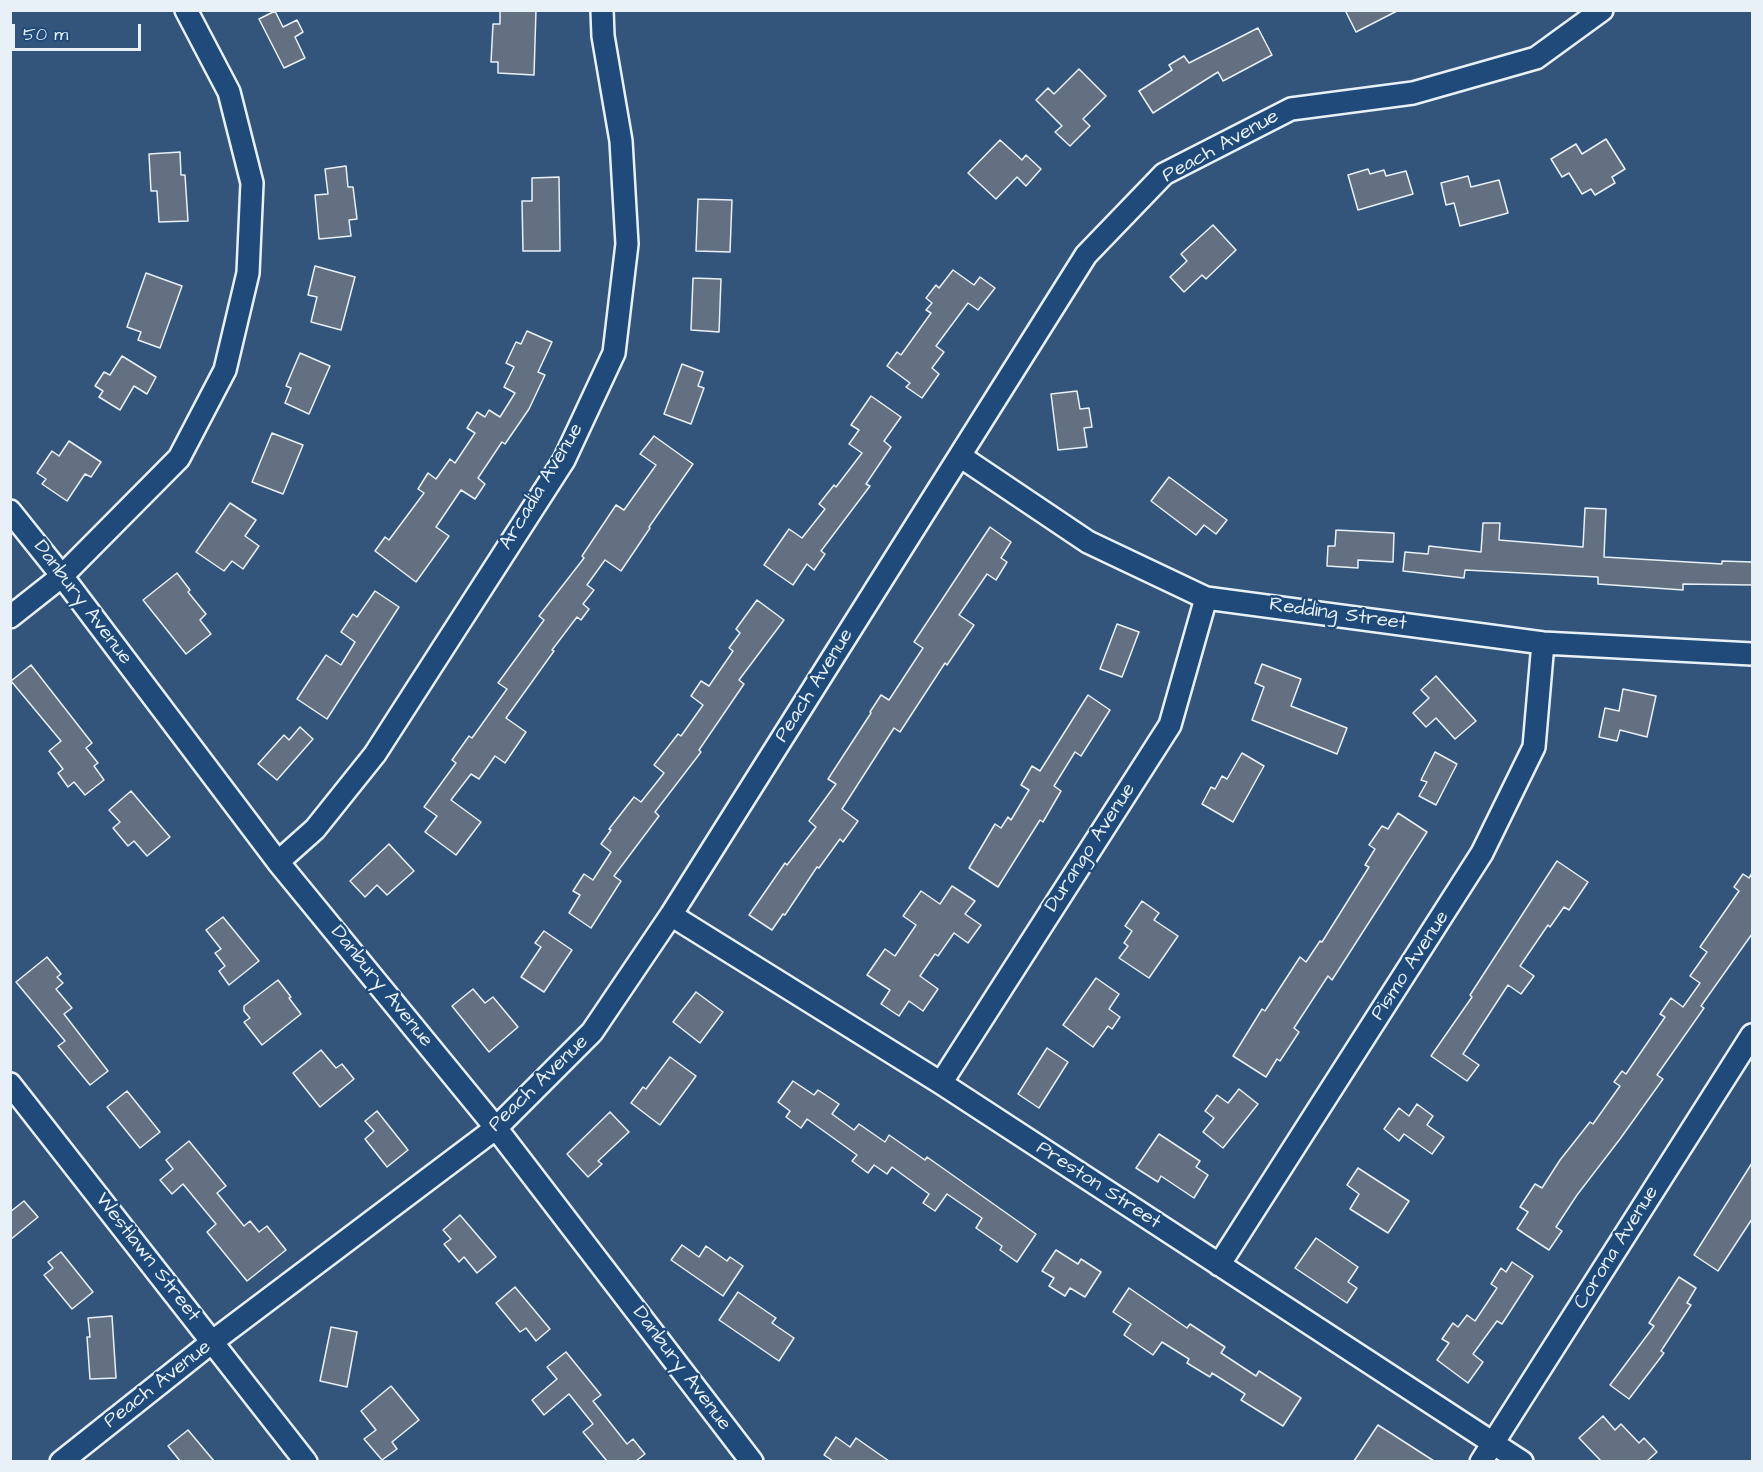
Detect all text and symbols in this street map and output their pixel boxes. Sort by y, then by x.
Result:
scale bar [15,12,144,50]
text: 50 m [23,22,68,47]
street label: Peach Avenue [1159,105,1283,189]
street label: Arcadia Avenue [495,419,589,555]
street label: Danbury Avenue [27,536,137,670]
street label: Redding Street [1268,593,1408,637]
street label: Peach Avenue [771,625,859,747]
street label: Durango Avenue [1040,779,1142,917]
street label: Pismo Avenue [1367,907,1455,1025]
street label: Danbury Avenue [325,921,437,1053]
street label: Peach Avenue [484,1030,594,1138]
street label: Preston Street [1031,1137,1165,1235]
street label: Corona Avenue [1570,1182,1664,1314]
street label: Westlawn Street [89,1189,205,1327]
street label: Danbury Avenue [626,1302,736,1436]
street label: Peach Avenue [100,1336,216,1434]

